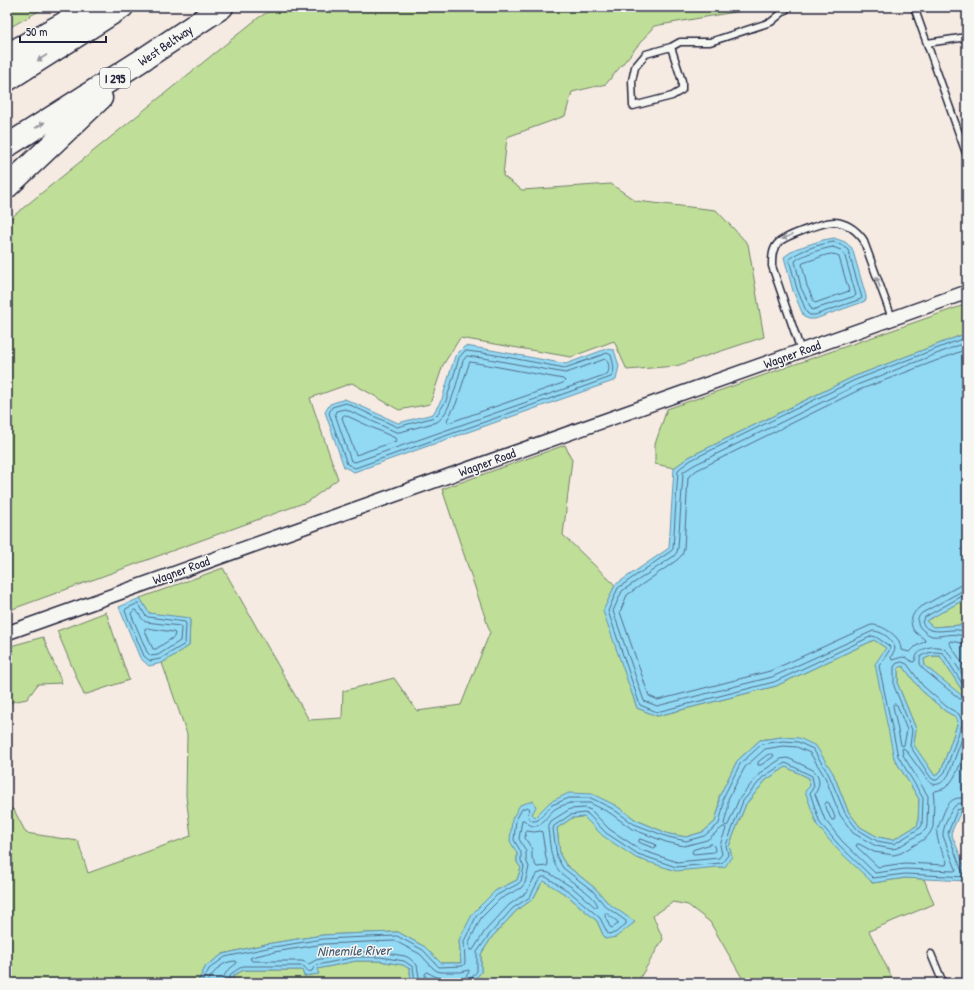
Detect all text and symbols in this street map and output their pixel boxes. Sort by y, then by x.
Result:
scale bar [20,18,106,44]
street label: West Beltway [134,20,196,70]
text: 50 m [26,23,47,40]
one-way arrow [37,54,47,62]
road number: I 295 [100,68,130,88]
one-way arrow [34,122,46,129]
one-way arrow [781,235,793,241]
one-way arrow [875,275,881,287]
street label: Wagner Road [761,335,823,373]
street label: Wagner Road [456,443,518,481]
street label: Wagner Road [150,551,212,589]
water label: Ninemile River [317,940,393,960]

